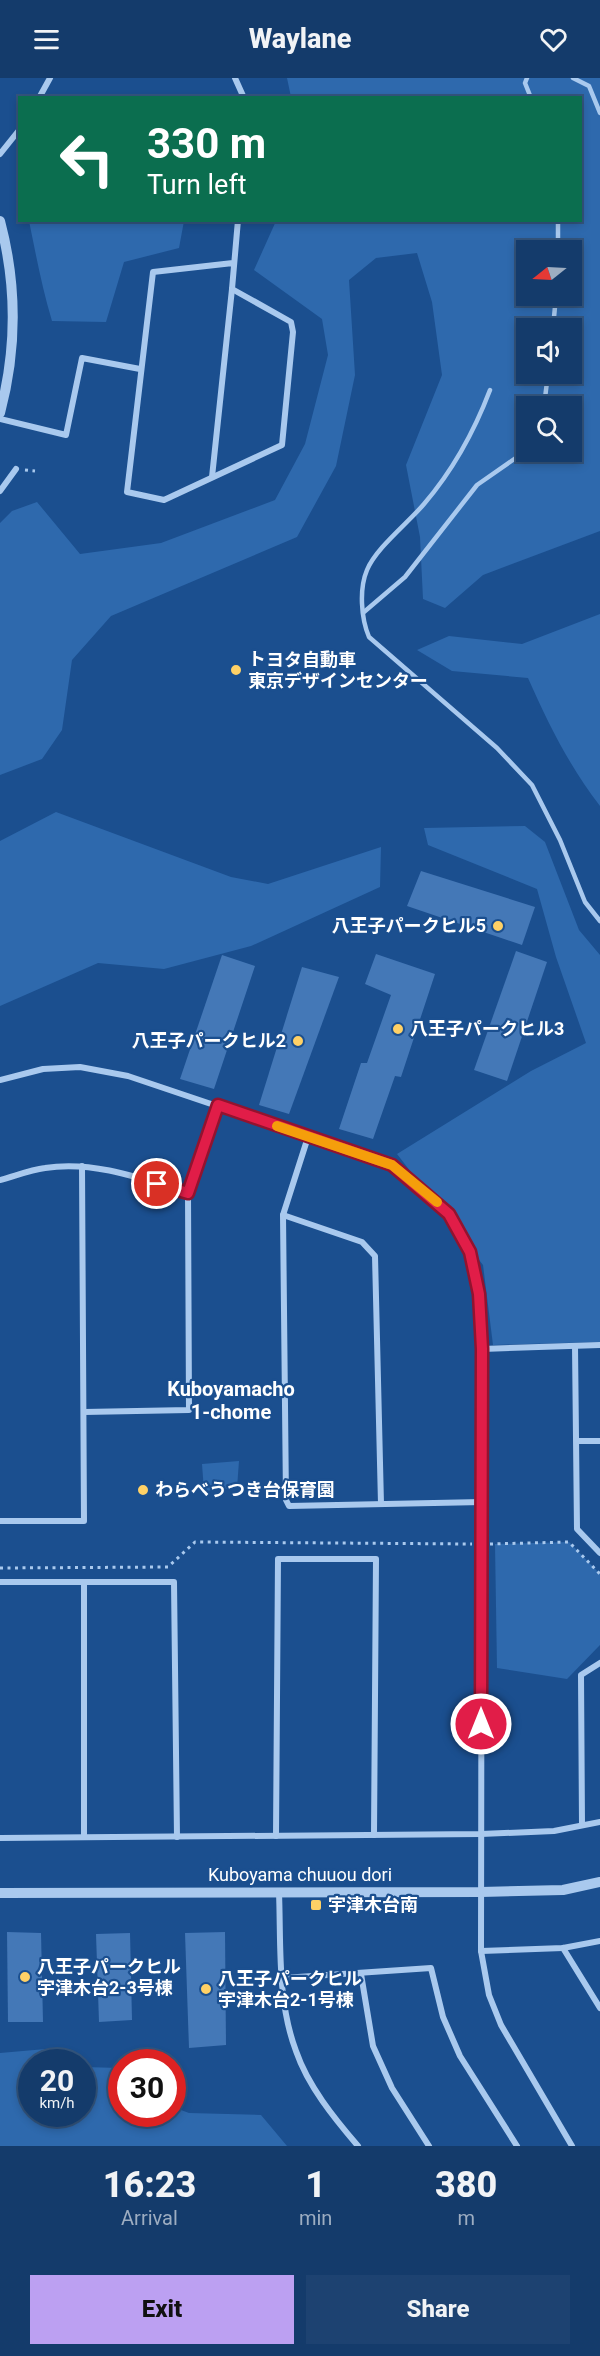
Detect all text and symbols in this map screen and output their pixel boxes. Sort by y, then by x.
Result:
icon: menu [30,23,63,56]
text: Waylane [249,23,351,55]
icon: heart [537,23,570,56]
text: 330 m [147,119,266,168]
icon: left [48,120,126,198]
text: Turn left [147,169,247,201]
north arrow [516,240,582,306]
map controls [516,240,582,462]
button: sound [516,318,582,384]
button: search [516,396,582,462]
place label: トヨタ自動車 東京デザインセンター [248,649,428,691]
marker: トヨタ自動車 東京デザインセンター [229,663,243,677]
place label: 八王子パークヒル5 [332,915,486,936]
marker: 八王子パークヒル5 [491,919,505,933]
place label: 八王子パークヒル3 [410,1018,564,1039]
marker: 八王子パークヒル3 [391,1022,405,1036]
place label: 八王子パークヒル2 [132,1030,286,1051]
marker: 八王子パークヒル2 [291,1034,305,1048]
pin [131,1158,182,1209]
icon: arrive [140,1167,173,1200]
district label: Kuboyamacho 1-chome [167,1377,295,1424]
place label: わらべうつき台保育園 [155,1479,335,1500]
marker: わらべうつき台保育園 [136,1483,150,1497]
position arrow [449,1692,513,1756]
street label: Kuboyama chuuou dori [208,1864,392,1885]
place label: 宇津木台南 [328,1894,418,1915]
marker: 宇津木台南 [309,1898,323,1912]
place label: 八王子パークヒル 宇津木台2-3号棟 [37,1956,181,1998]
place label: 八王子パークヒル 宇津木台2-1号棟 [218,1968,362,2010]
marker: 八王子パークヒル 宇津木台2-3号棟 [18,1970,32,1984]
marker: 八王子パークヒル 宇津木台2-1号棟 [199,1982,213,1996]
speed limit sign: 30 [108,2049,186,2127]
text: 20 [40,2063,74,2098]
text: km/h [39,2094,75,2112]
text: 16:23 [103,2164,196,2206]
text: 1 [305,2164,326,2206]
text: 380 [435,2164,497,2206]
text: Arrival [121,2206,178,2230]
text: min [299,2206,332,2230]
text: m [457,2206,475,2230]
button: Exit [30,2275,294,2344]
button: Share [306,2275,570,2344]

